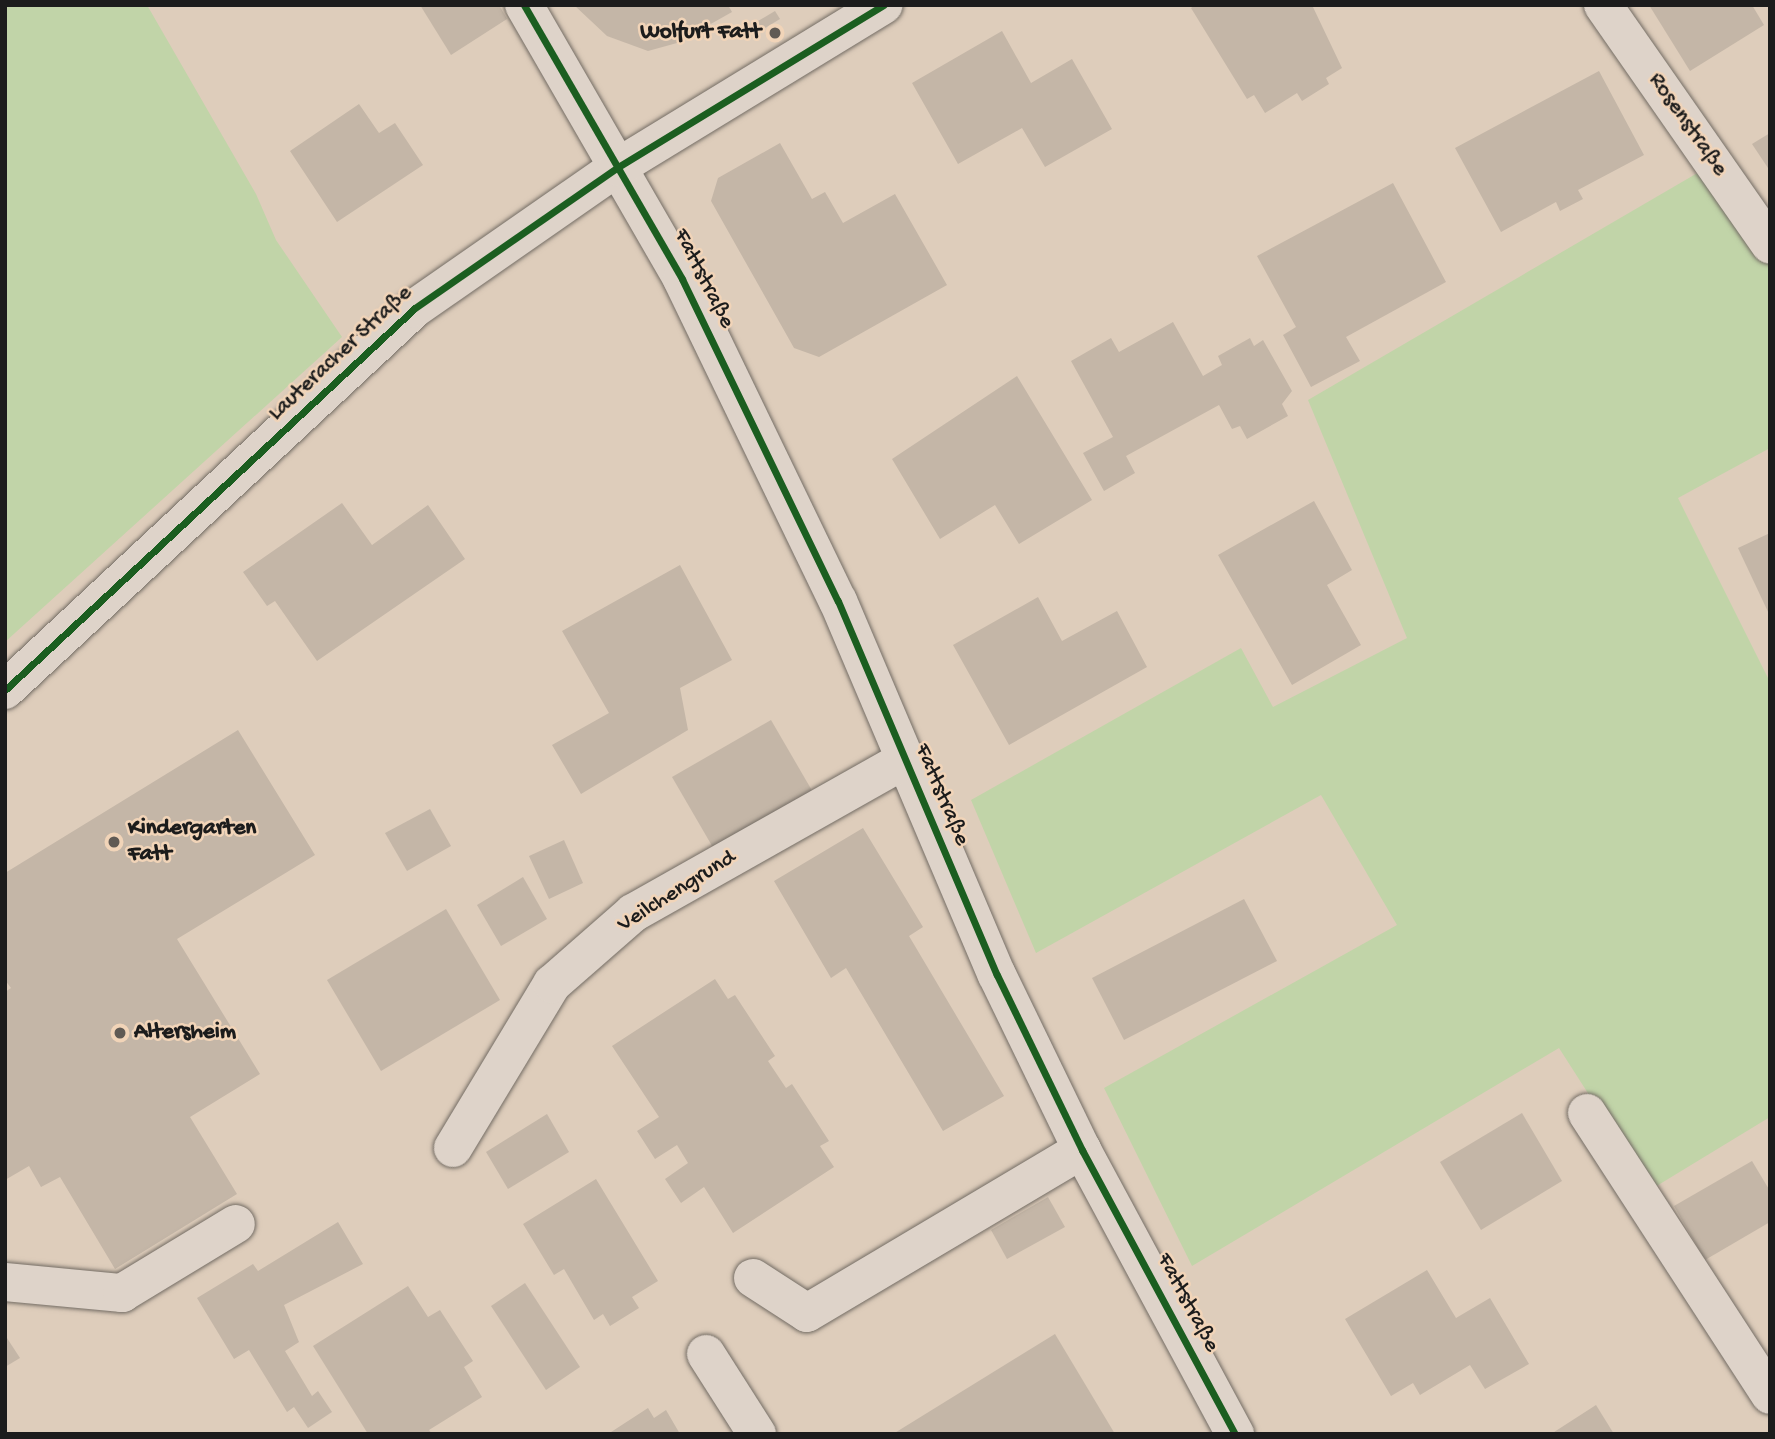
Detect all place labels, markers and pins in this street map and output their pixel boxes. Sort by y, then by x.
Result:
place label: Wolfurt Fatt [640,19,761,47]
marker: Wolfurt Fatt [767,25,783,41]
place label: Kindergarten Fatt [128,815,256,869]
marker: Kindergarten Fatt [106,834,122,850]
place label: Altersheim [134,1019,236,1047]
marker: Altersheim [112,1025,128,1041]

